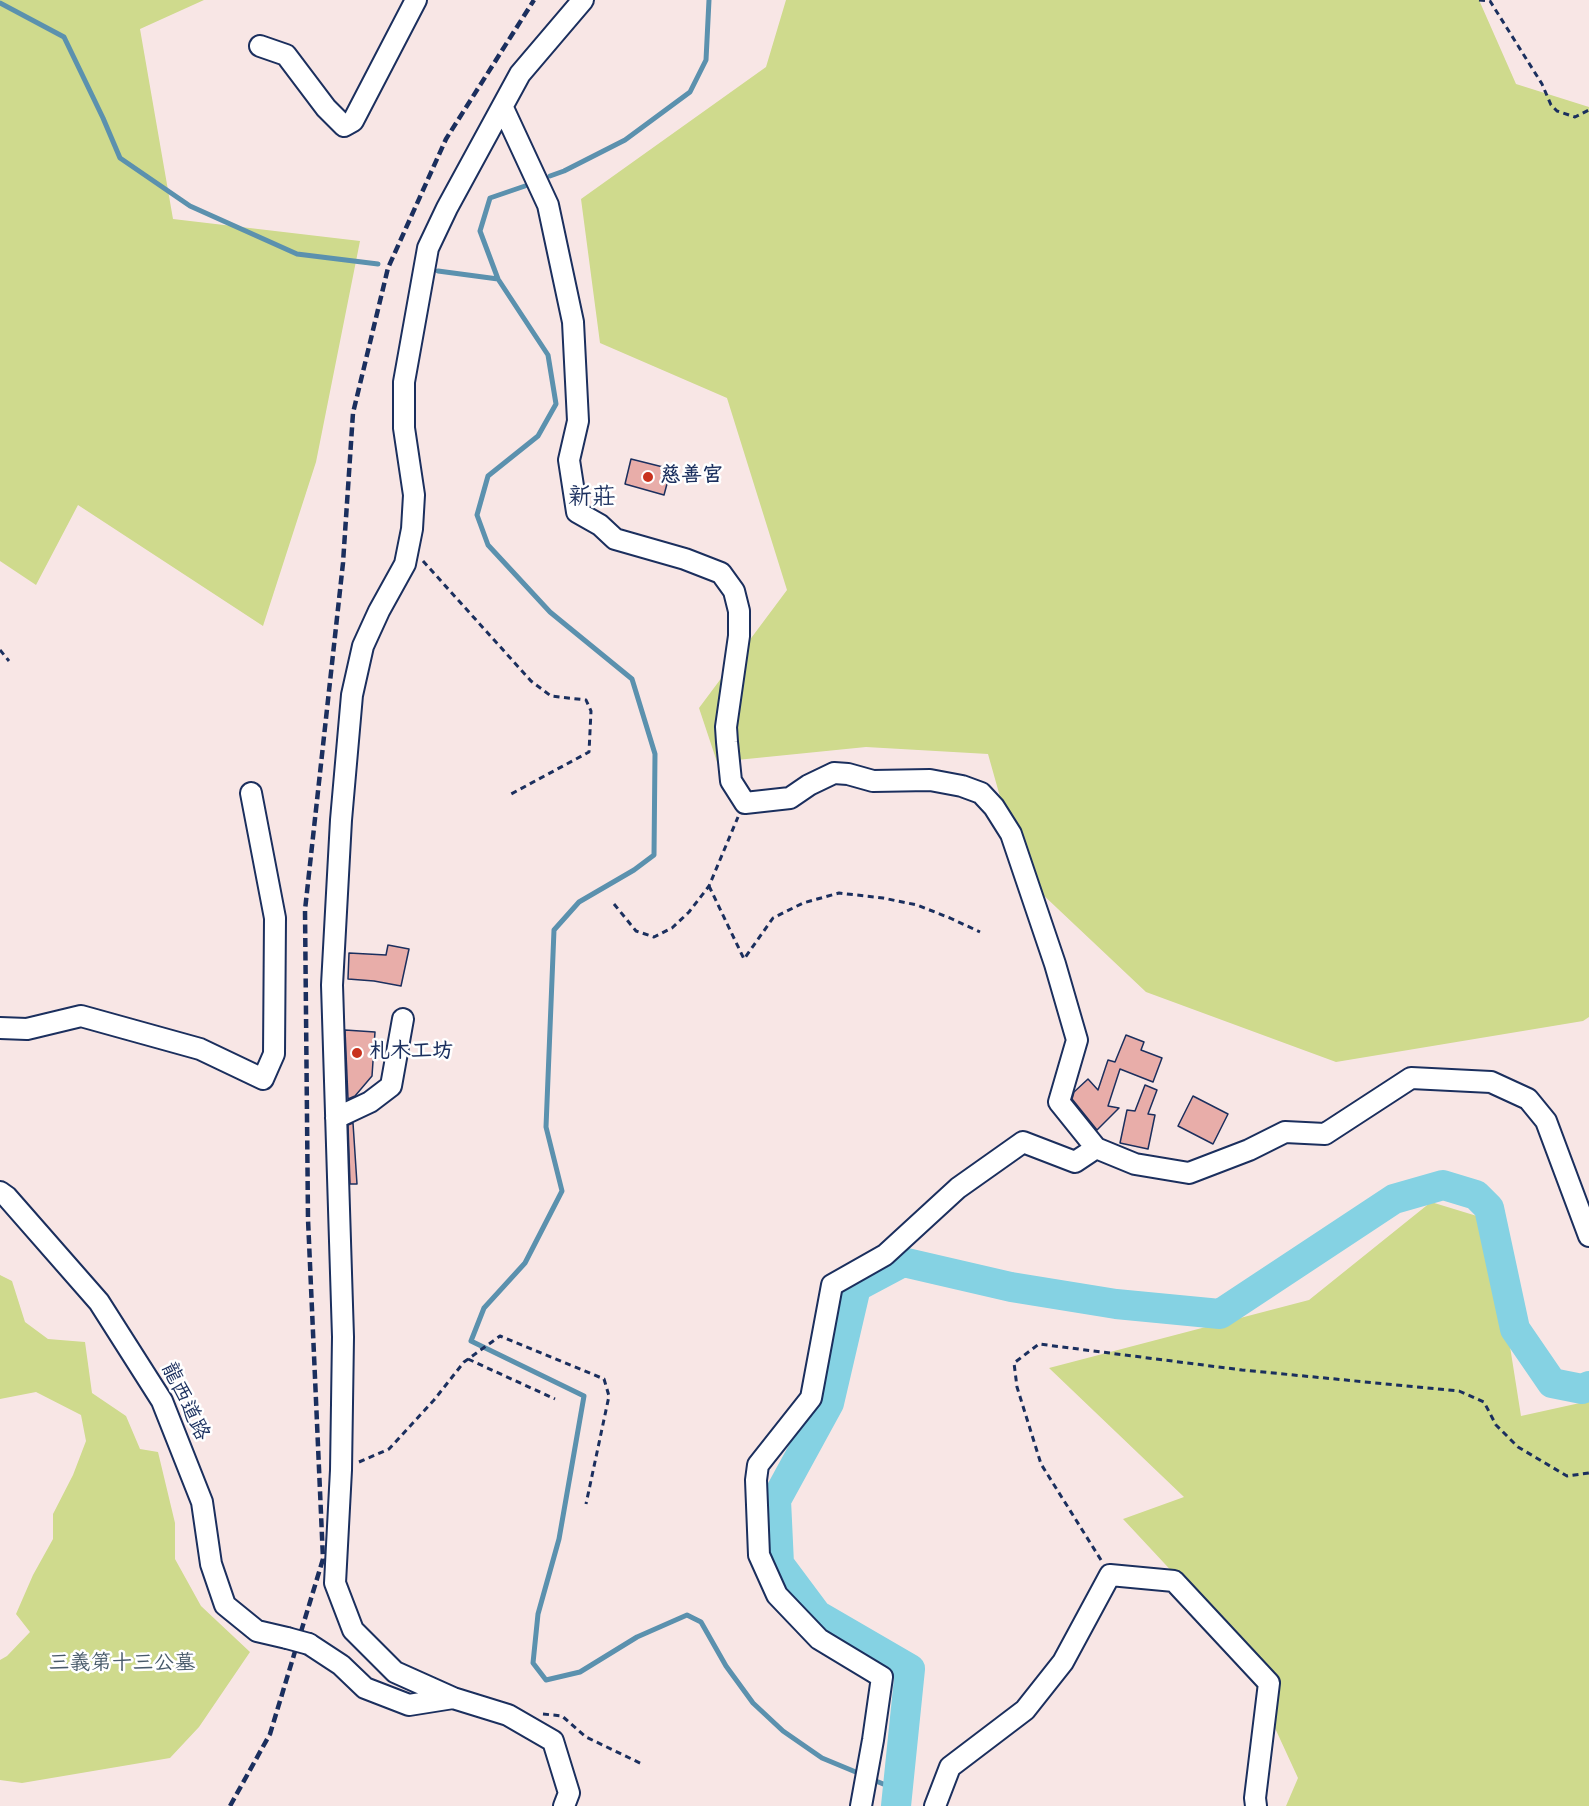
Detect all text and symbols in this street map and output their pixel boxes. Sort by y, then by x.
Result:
place label: 慈善宮 [660,464,723,490]
marker: 慈善宮 [641,470,655,484]
district label: 新莊 [568,485,616,513]
place label: 札木工坊 [369,1040,453,1066]
marker: 札木工坊 [350,1046,364,1060]
street label: 龍西道路 [154,1359,214,1445]
park label: 三義第十三公墓 [49,1652,195,1678]

